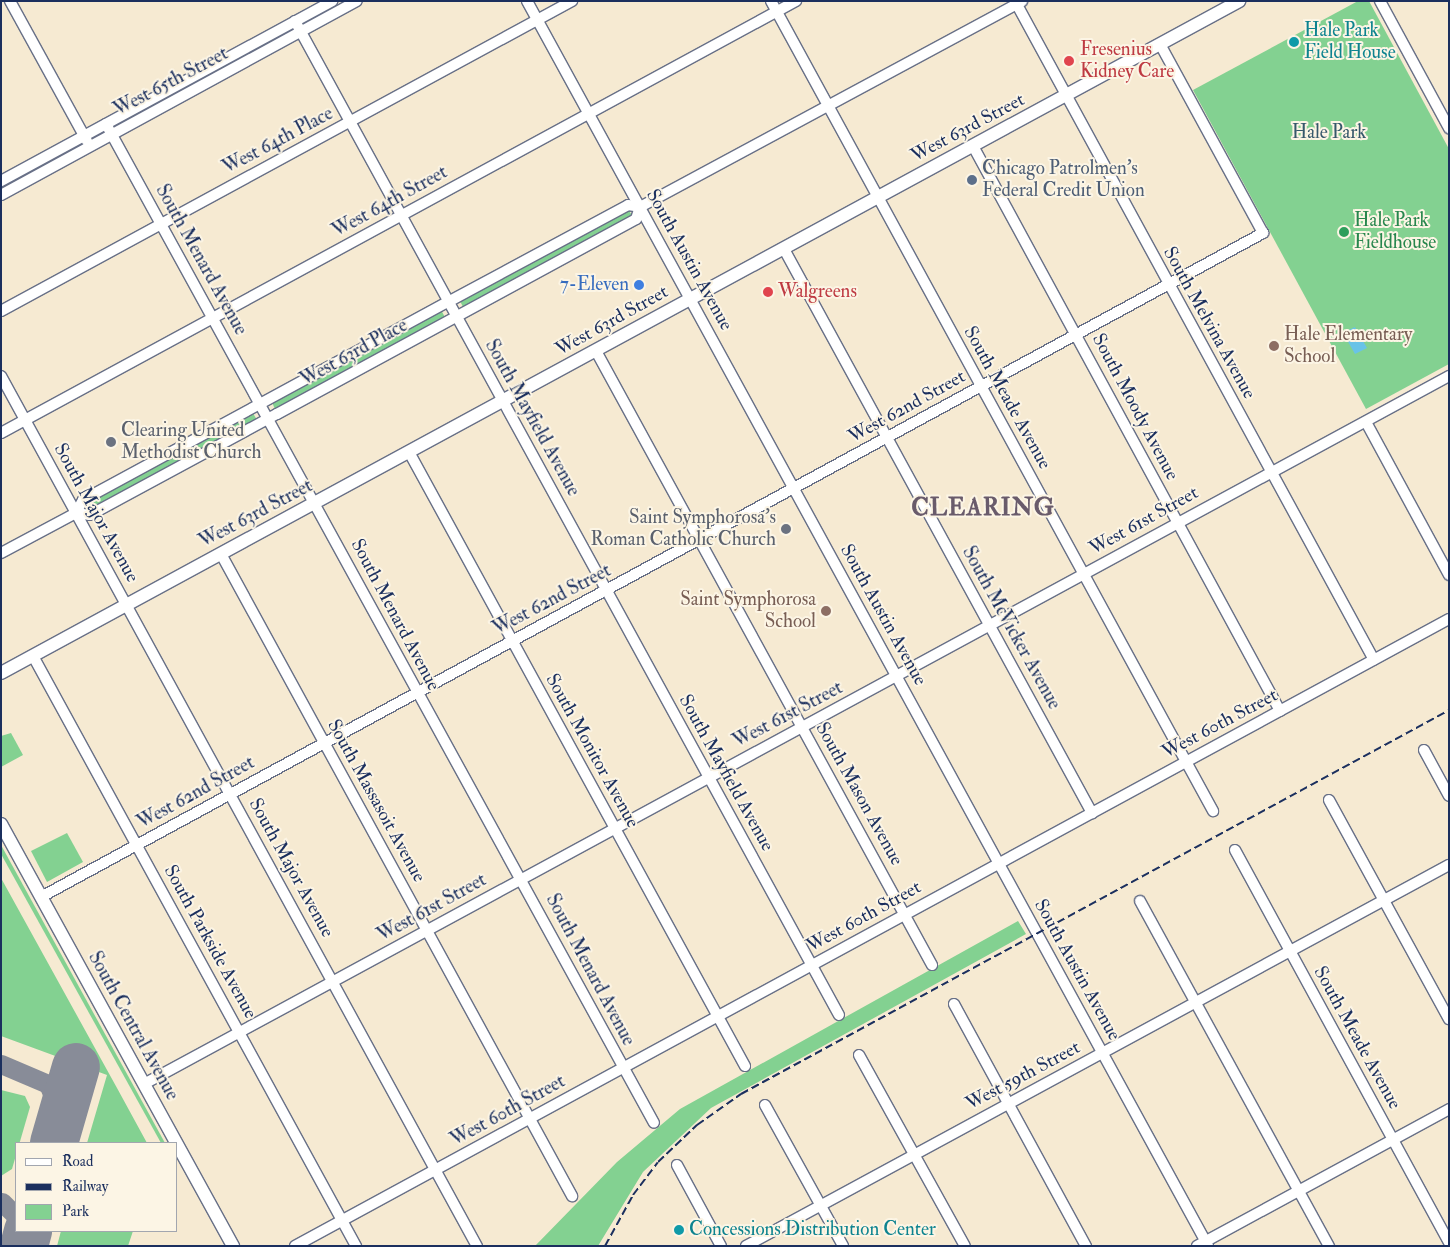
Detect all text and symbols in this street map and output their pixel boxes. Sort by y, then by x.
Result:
place label: Hale Park Field House [1304,20,1396,64]
marker: Hale Park Field House [1288,36,1300,48]
place label: Fresenius Kidney Care [1080,39,1174,83]
street label: West 65th Street [110,42,232,122]
marker: Fresenius Kidney Care [1062,54,1076,68]
street label: West 63rd Street [907,89,1029,167]
street label: West 64th Place [219,102,337,180]
park label: Hale Park [1292,122,1366,144]
place label: Chicago Patrolmen's Federal Credit Union [982,158,1145,202]
street label: West 64th Street [329,161,451,243]
marker: Chicago Patrolmen's Federal Credit Union [966,174,978,186]
street label: South Menard Avenue [150,181,252,339]
street label: South Austin Avenue [641,185,737,335]
place label: Hale Park Fieldhouse [1354,210,1436,254]
marker: Hale Park Fieldhouse [1338,226,1350,238]
street label: South Melvina Avenue [1158,243,1260,403]
place label: 7-Eleven [560,274,629,296]
marker: 7-Eleven [633,279,645,291]
street label: West 63rd Street [552,281,672,361]
place label: Walgreens [778,281,857,303]
marker: Walgreens [762,286,774,298]
street label: West 63rd Place [297,314,411,392]
street label: South Meade Avenue [958,323,1056,473]
place label: Hale Elementary School [1284,324,1412,368]
street label: South Moody Avenue [1087,330,1183,484]
street label: South Mayfield Avenue [480,336,584,500]
marker: Hale Elementary School [1268,340,1280,352]
street label: West 62nd Street [844,365,970,449]
place label: Clearing United Methodist Church [121,420,262,464]
marker: Clearing United Methodist Church [105,436,117,448]
street label: South Major Avenue [48,440,144,586]
street label: West 63rd Street [195,475,317,553]
street label: West 61st Street [1086,482,1202,560]
district label: CLEARING [910,494,1056,522]
place label: Saint Symphorosa's Roman Catholic Church [591,507,776,551]
marker: Saint Symphorosa's Roman Catholic Church [780,523,792,535]
street label: South Menard Avenue [345,535,445,695]
street label: South Austin Avenue [835,540,931,690]
street label: South McVicker Avenue [957,543,1065,713]
street label: West 62nd Street [489,559,615,641]
place label: Saint Symphorosa School [680,589,816,633]
marker: Saint Symphorosa School [820,605,832,617]
street label: South Monitor Avenue [540,670,644,832]
street label: West 61st Street [729,677,847,753]
street label: West 60th Street [1158,684,1282,764]
street label: South Mayfield Avenue [674,691,778,855]
street label: South Massasoit Avenue [322,716,430,886]
street label: South Mason Avenue [810,718,908,870]
street label: West 62nd Street [133,751,259,835]
street label: South Major Avenue [243,795,339,941]
street label: South Parkside Avenue [158,861,262,1023]
street label: West 61st Street [374,869,490,947]
street label: West 60th Street [803,876,925,958]
street label: South Menard Avenue [540,890,640,1050]
street label: South Austin Avenue [1029,895,1125,1045]
street label: South Central Avenue [83,948,183,1104]
street label: South Meade Avenue [1308,963,1406,1113]
street label: West 59th Street [962,1036,1084,1116]
street label: West 60th Street [447,1070,569,1152]
legend [15,1142,178,1232]
text: Road [62,1152,93,1171]
text: Railway [62,1177,108,1196]
text: Park [62,1202,89,1221]
place label: Concessions Distribution Center [689,1219,936,1241]
marker: Concessions Distribution Center [673,1224,685,1236]

